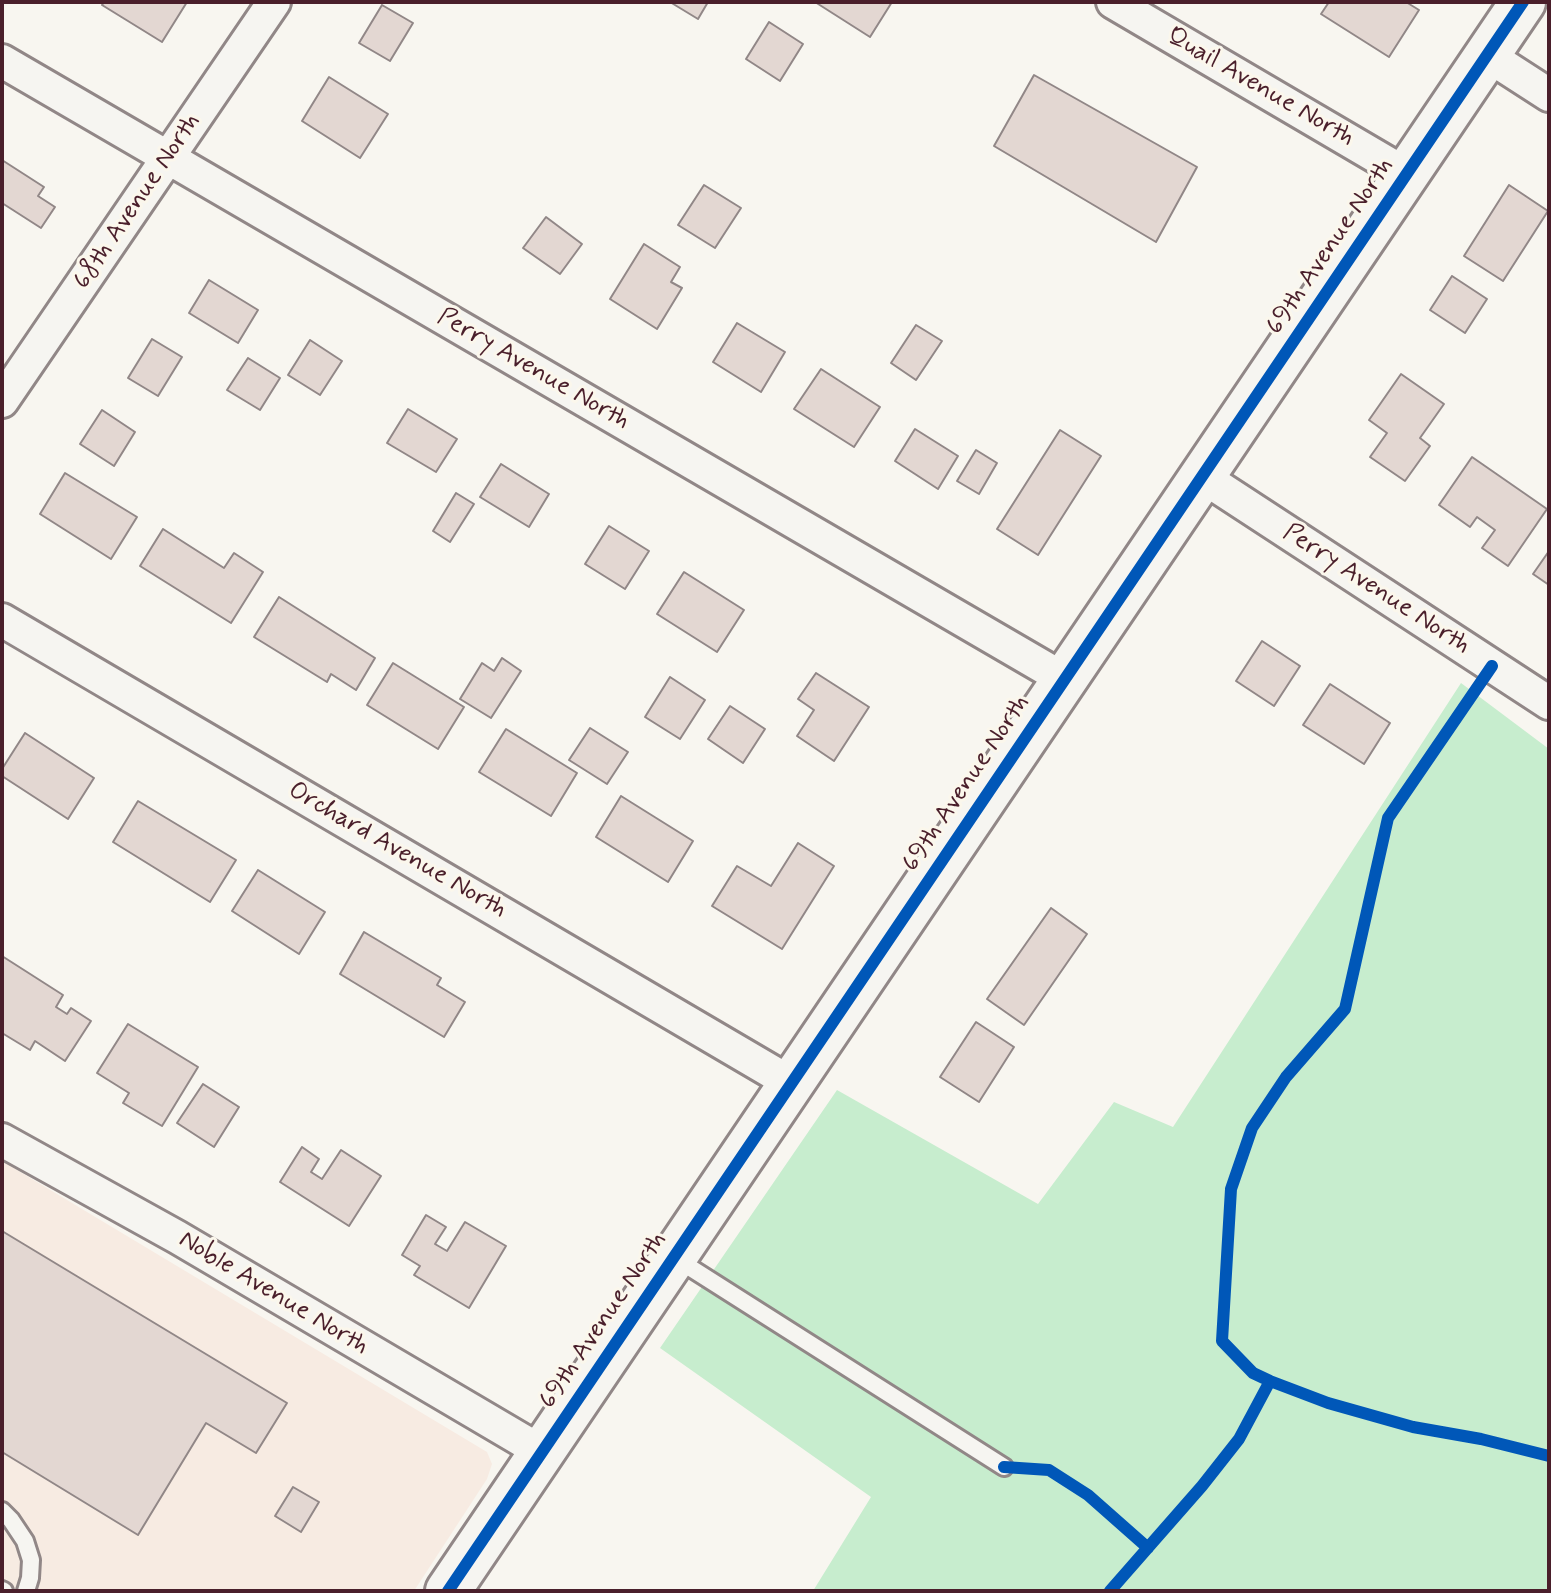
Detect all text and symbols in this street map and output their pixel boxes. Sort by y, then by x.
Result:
street label: Quail Avenue North [1160,22,1360,154]
street label: 68th Avenue North [68,108,208,296]
street label: 69th Avenue North [1260,153,1402,341]
street label: Perry Avenue North [431,302,635,438]
street label: Perry Avenue North [1276,518,1476,662]
street label: 69th Avenue North [896,690,1038,878]
street label: Orchard Avenue North [282,776,512,926]
street label: Noble Avenue North [172,1225,374,1363]
street label: 69th Avenue North [533,1227,675,1415]

